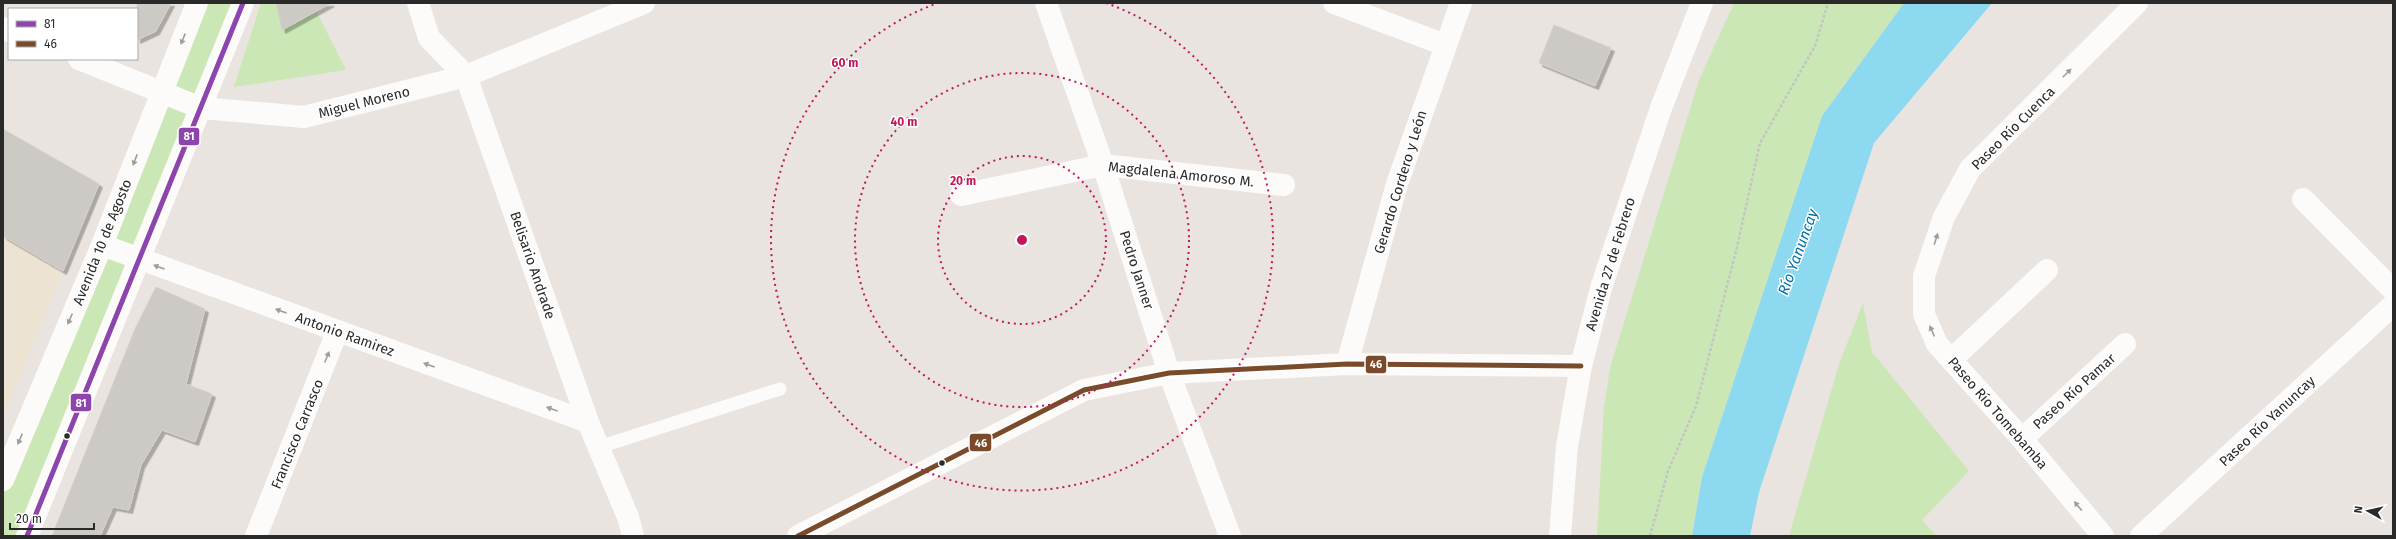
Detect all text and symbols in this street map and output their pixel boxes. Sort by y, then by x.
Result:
legend [8,8,138,60]
text: 81 [44,17,55,31]
one-way arrow [179,34,185,46]
text: 46 [44,37,57,51]
text: 60 m [832,56,858,70]
one-way arrow [2062,68,2072,78]
street label: Miguel Moreno [317,83,412,122]
street label: Paseo Río Cuenca [1968,83,2059,174]
street label: Gerardo Cordero y León [1371,108,1430,256]
text: 40 m [891,115,917,129]
line badge: 81 [178,127,200,146]
text: 81 [183,130,195,143]
one-way arrow [131,155,137,167]
street label: Magdalena Amoroso M. [1107,158,1255,191]
text: 20 m [950,174,976,188]
street label: Avenida 10 de Agosto [69,177,136,308]
street label: Avenida 27 de Febrero [1582,195,1639,333]
water label: Río Yanuncay [1774,206,1822,297]
street label: Belisario Andrade [506,209,559,321]
street label: Pedro Janner [1116,229,1157,312]
centre of rings [1015,233,1029,247]
one-way arrow [1933,233,1939,245]
one-way arrow [152,264,164,270]
one-way arrow [274,308,286,314]
street label: Antonio Ramirez [293,309,397,360]
one-way arrow [67,314,73,326]
one-way arrow [1929,326,1935,337]
street label: Paseo Río Pamar [2030,349,2120,433]
one-way arrow [325,350,331,362]
street label: Paseo Río Tomebamba [1944,354,2051,473]
line badge: 46 [1365,355,1387,374]
text: 46 [1370,358,1382,371]
one-way arrow [423,362,435,368]
street label: Paseo Río Yanuncay [2216,373,2319,470]
street label: Francisco Carrasco [268,377,327,492]
line badge: 81 [70,393,92,412]
text: 81 [75,397,87,410]
one-way arrow [545,406,557,412]
unlabelled marker [62,431,72,441]
line badge: 46 [969,433,992,452]
one-way arrow [17,434,23,445]
text: 46 [975,437,987,450]
unlabelled marker [937,458,947,468]
north arrow [2348,491,2388,531]
one-way arrow [2073,501,2082,511]
scale bar [10,505,94,531]
text: N [2352,505,2366,514]
text: 20 m [16,512,42,526]

